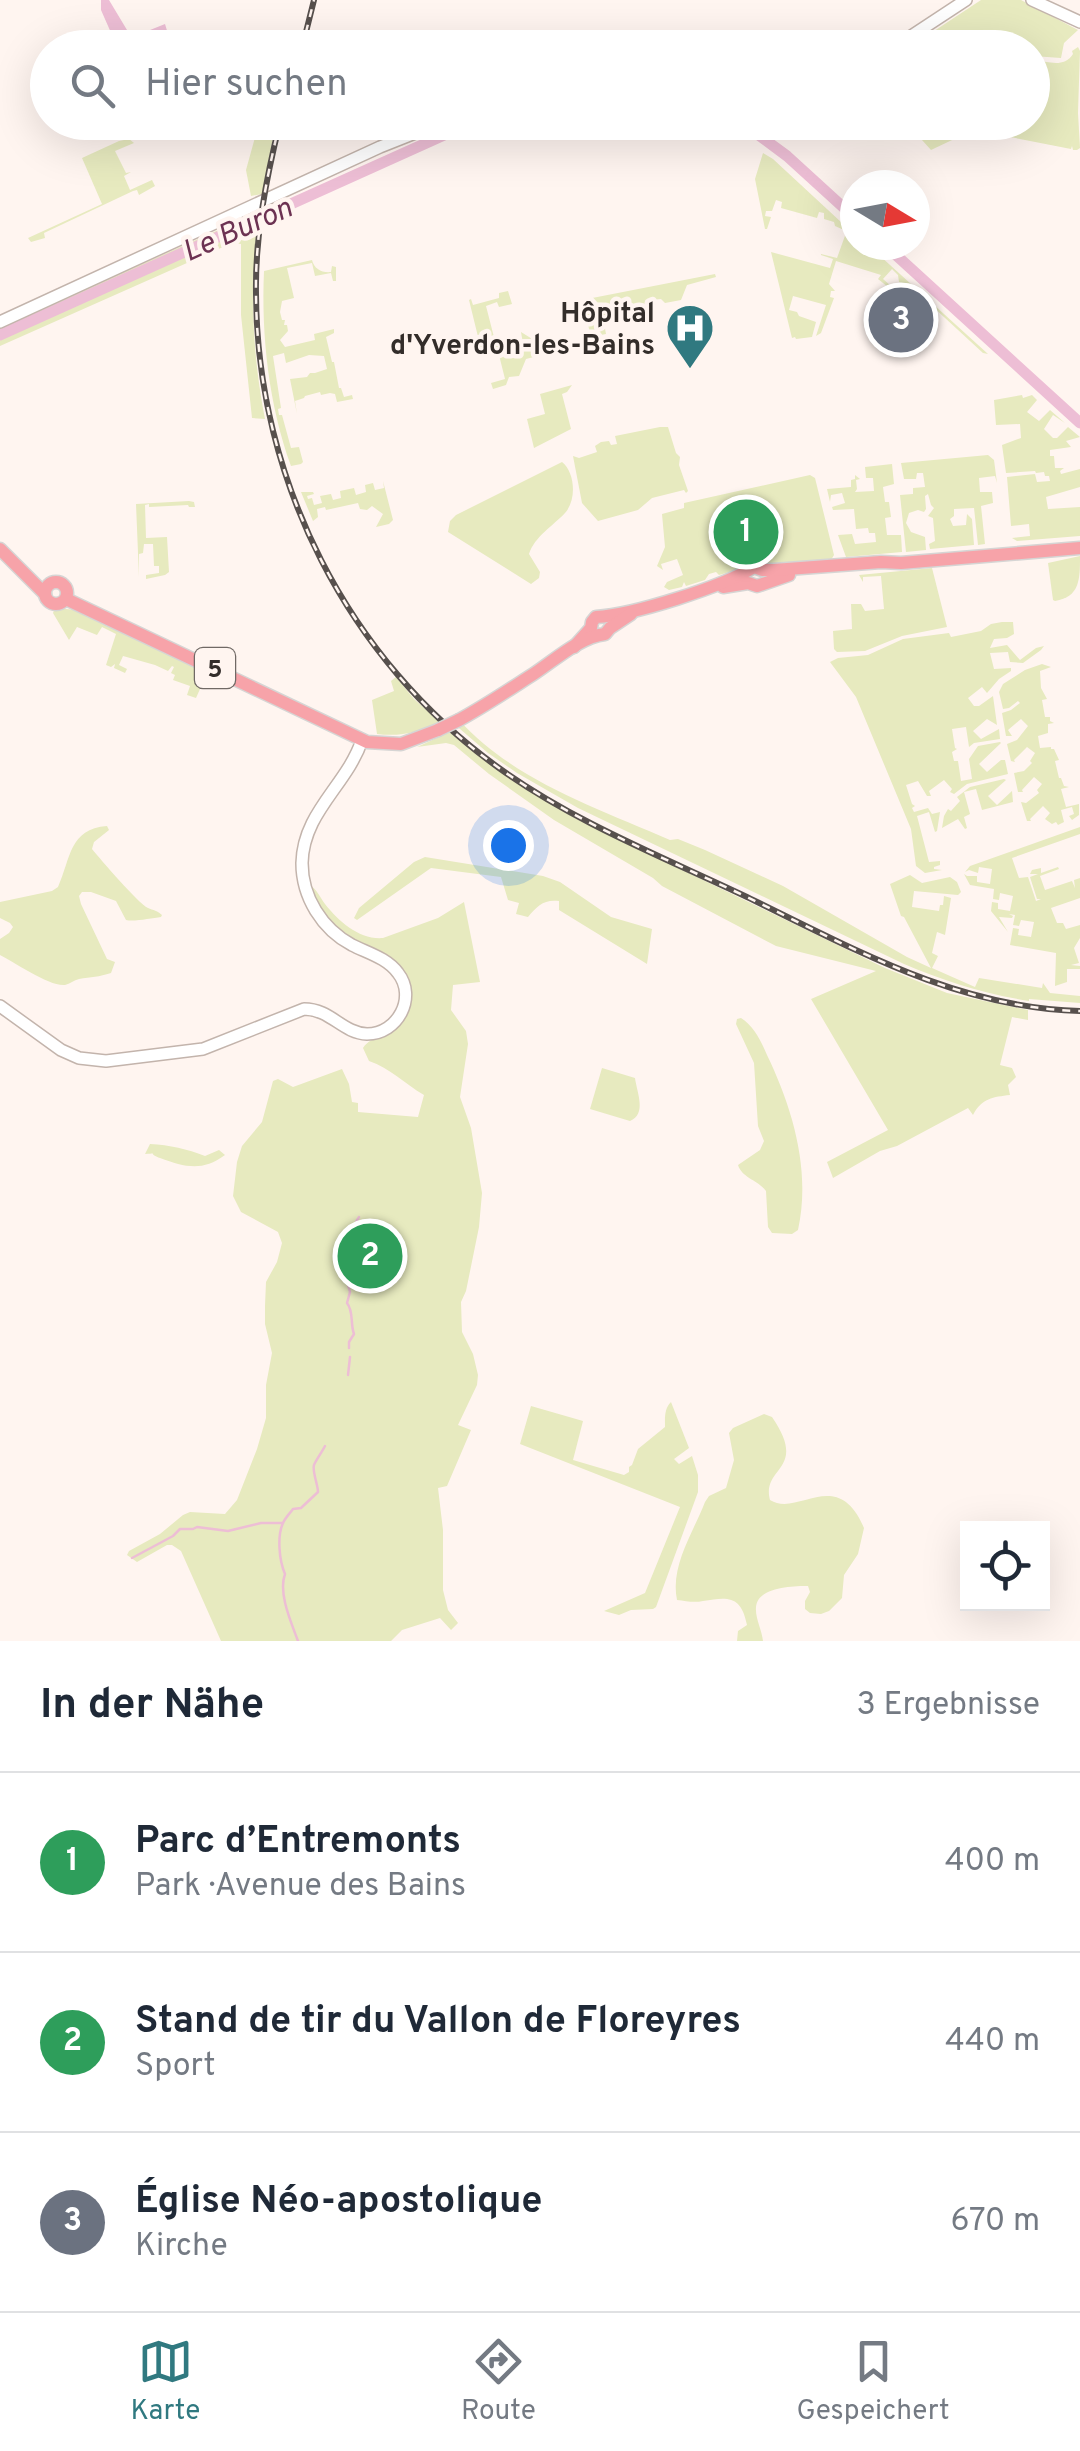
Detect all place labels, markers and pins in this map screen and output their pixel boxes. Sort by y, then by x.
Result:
pin: 3 [868,282,934,358]
place label: Hôpital d'Yverdon-les-Bains [390,297,655,365]
hospital icon: Hôpital d'Yverdon-les-Bains [664,302,716,370]
pin: 1 [714,494,778,570]
pin: 2 [338,1218,402,1294]

